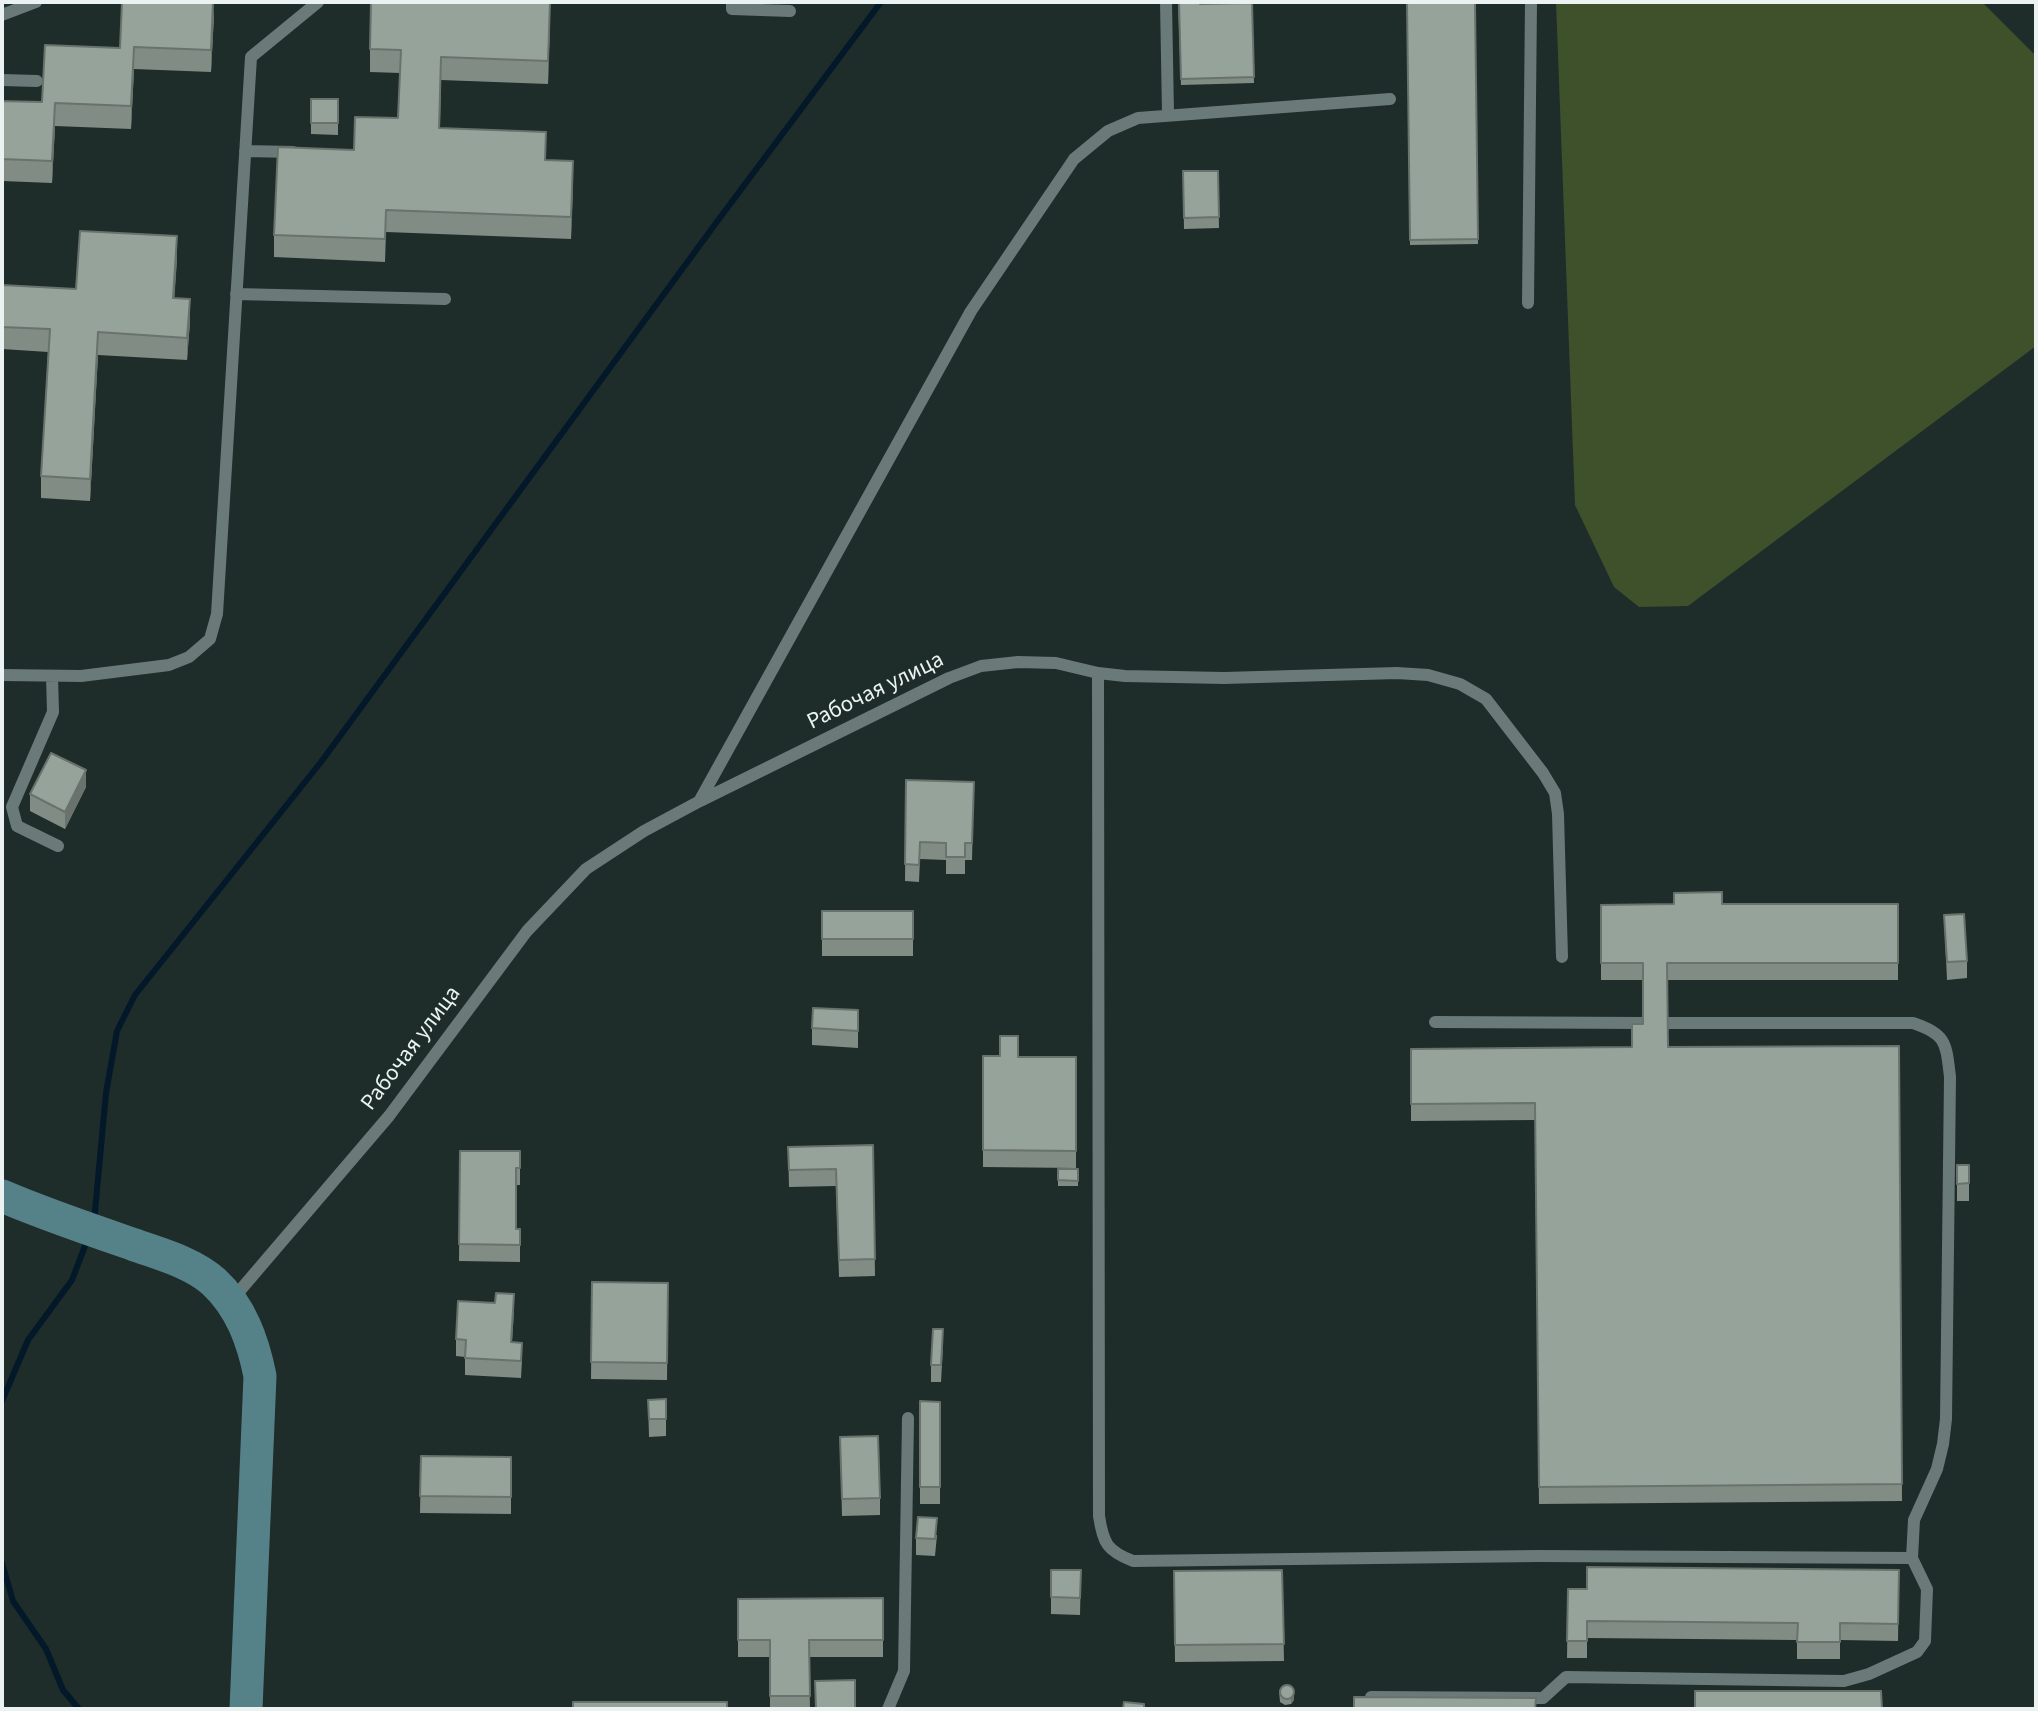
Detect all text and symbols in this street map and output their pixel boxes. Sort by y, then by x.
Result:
street label: Рабочая улица [803,647,949,737]
street label: Рабочая улица [356,981,468,1117]

